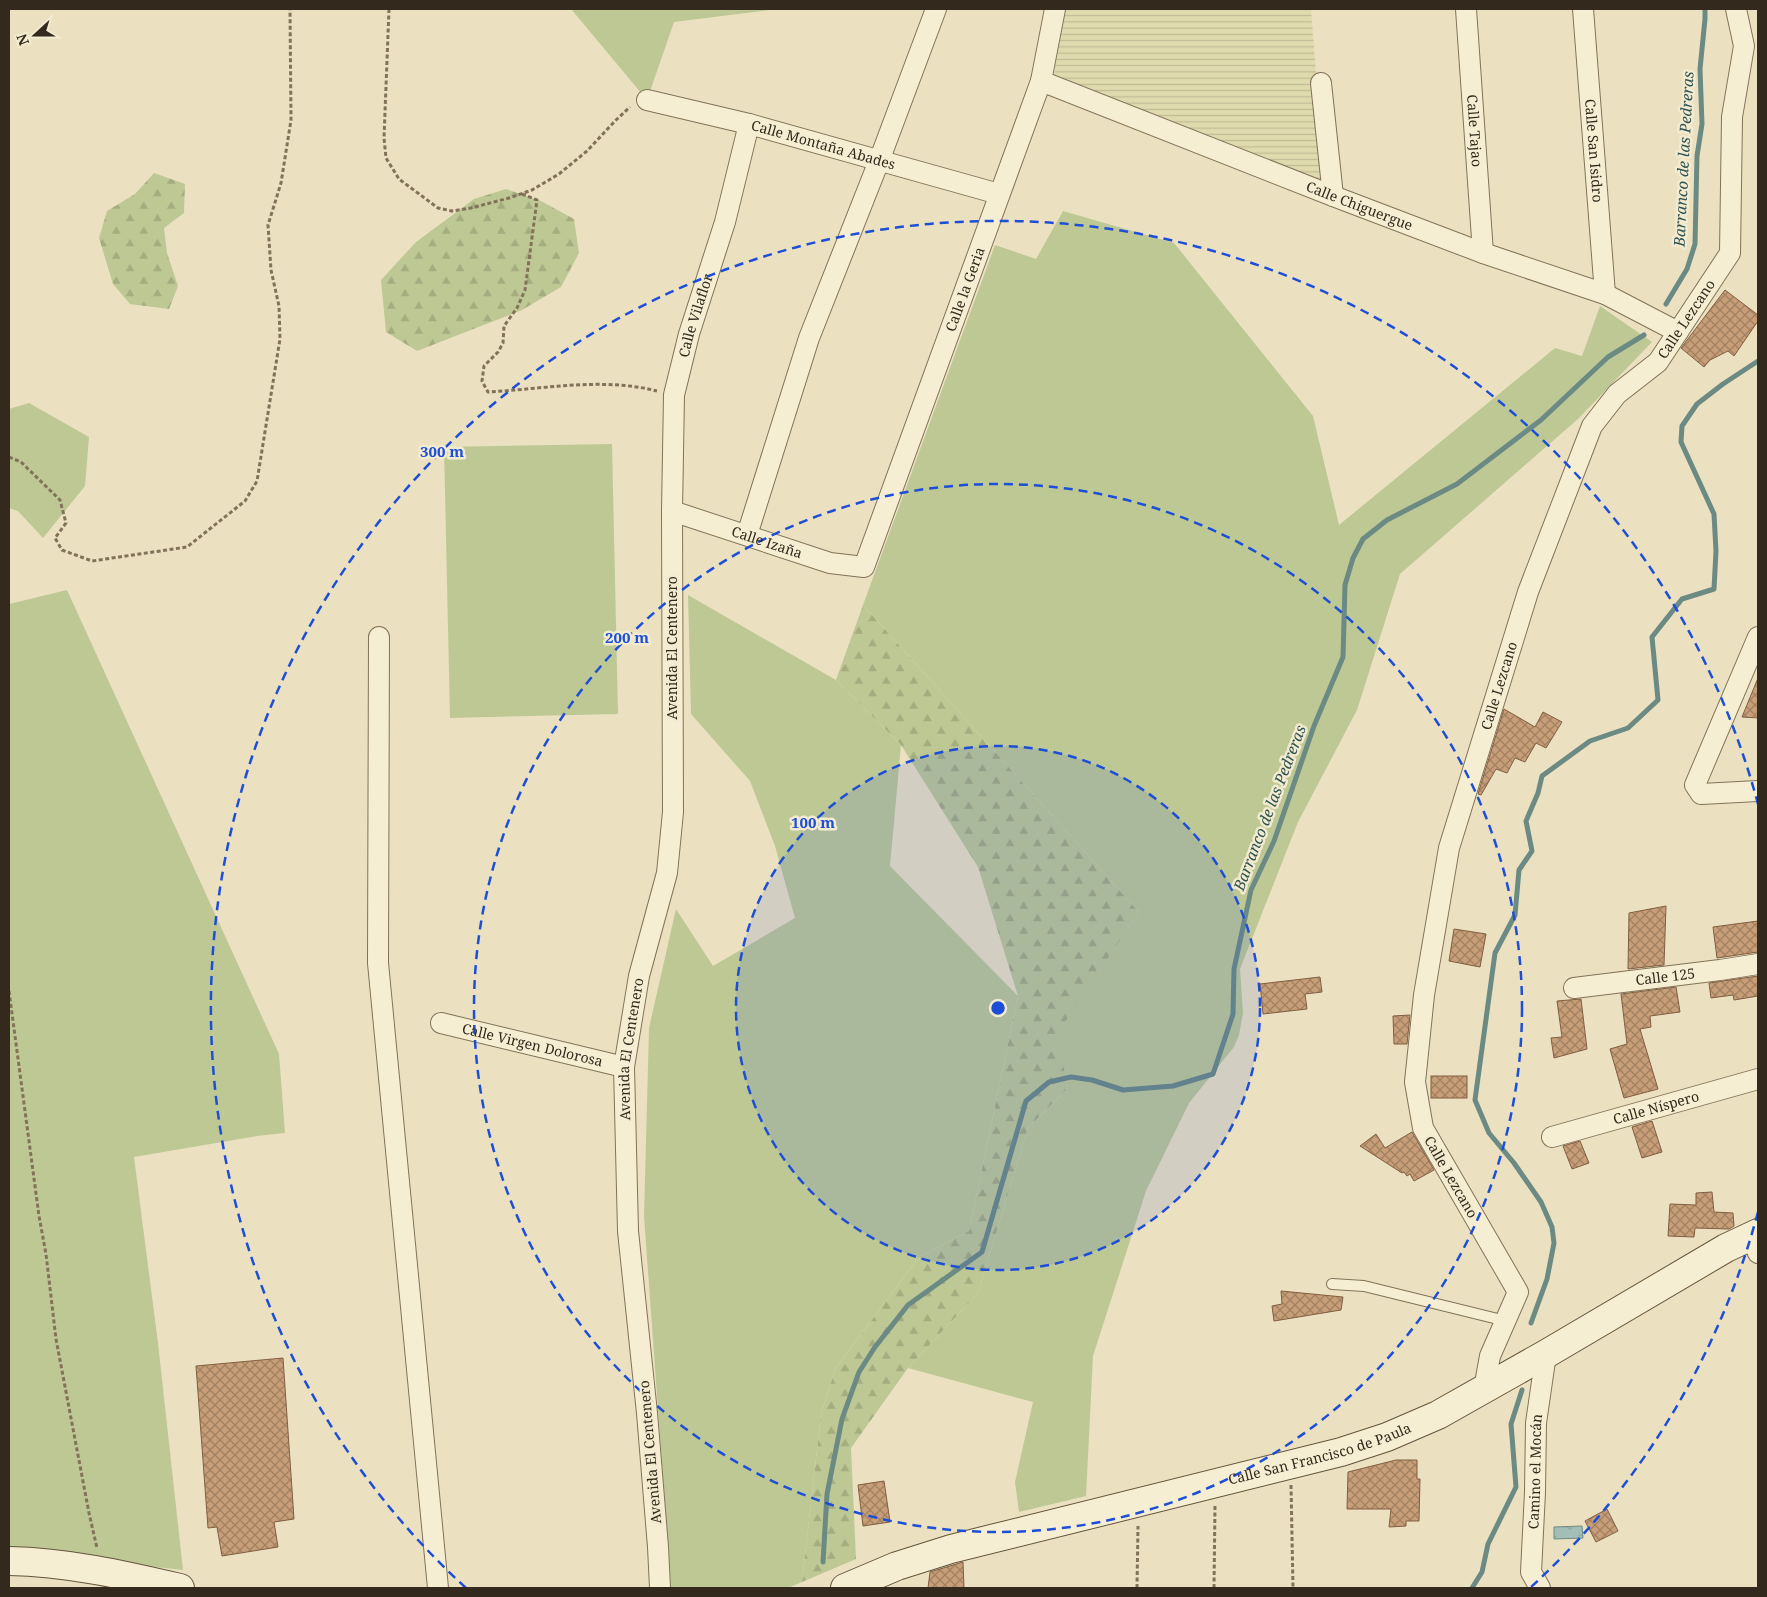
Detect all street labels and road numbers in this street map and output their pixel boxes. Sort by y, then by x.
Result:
street label: Calle Tajao [1463,94,1487,168]
street label: Calle San Isidro [1581,98,1608,203]
street label: Calle Montaña Abades [749,115,898,174]
street label: Calle Chiguergue [1303,176,1416,234]
street label: Calle la Geria [941,244,989,334]
street label: Calle Vilaflor [674,271,717,359]
street label: Calle Lezcano [1653,275,1719,362]
street label: Calle Izaña [729,521,805,562]
street label: Avenida El Centenero [662,576,681,720]
street label: Calle Lezcano [1476,639,1521,732]
street label: Calle 125 [1634,963,1696,989]
street label: Avenida El Centenero [614,976,648,1121]
street label: Calle Virgen Dolorosa [460,1018,605,1071]
street label: Calle Níspero [1611,1086,1701,1128]
street label: Calle Lezcano [1420,1132,1483,1221]
street label: Avenida El Centenero [634,1380,665,1524]
street label: Camino el Mocán [1523,1412,1546,1530]
street label: Calle San Francisco de Paula [1226,1418,1414,1489]

